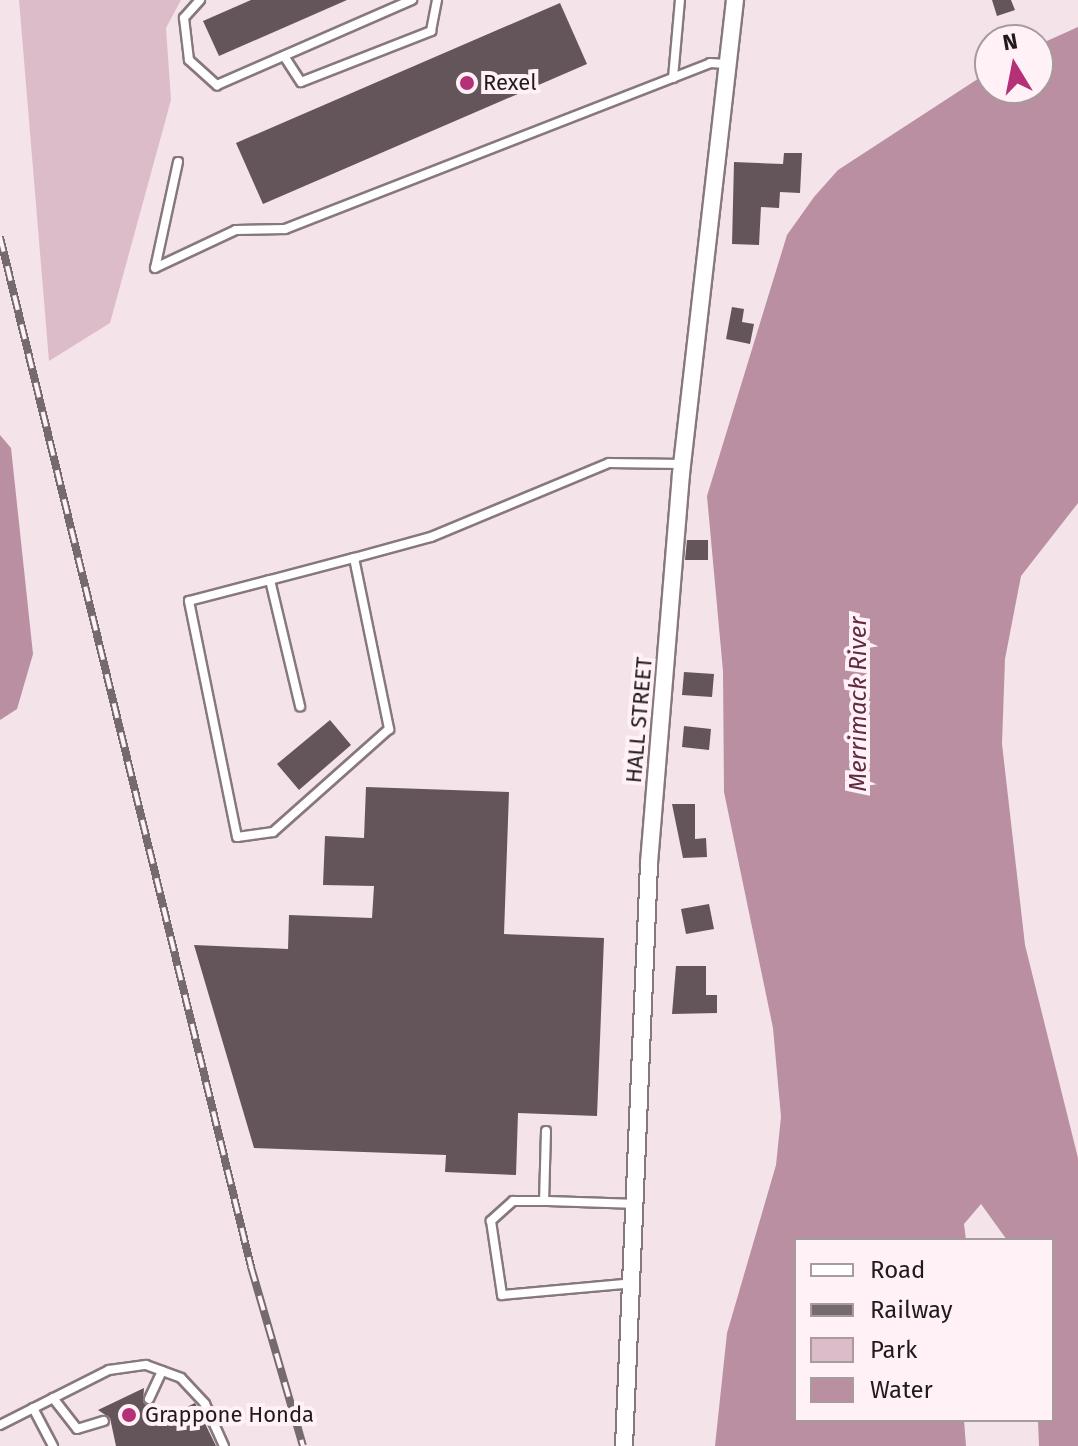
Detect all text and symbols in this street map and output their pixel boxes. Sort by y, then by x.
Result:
north arrow [974,24,1054,104]
text: N [1001,27,1020,56]
place label: Rexel [483,70,537,96]
marker: Rexel [458,74,476,92]
water label: Merrimack River [845,617,873,791]
street label: HALL STREET [620,656,658,784]
legend [794,1238,1054,1422]
text: Road [870,1256,925,1284]
text: Railway [870,1296,953,1324]
text: Park [870,1336,917,1364]
text: Water [870,1376,933,1404]
place label: Grappone Honda [145,1402,314,1428]
marker: Grappone Honda [120,1406,138,1424]

